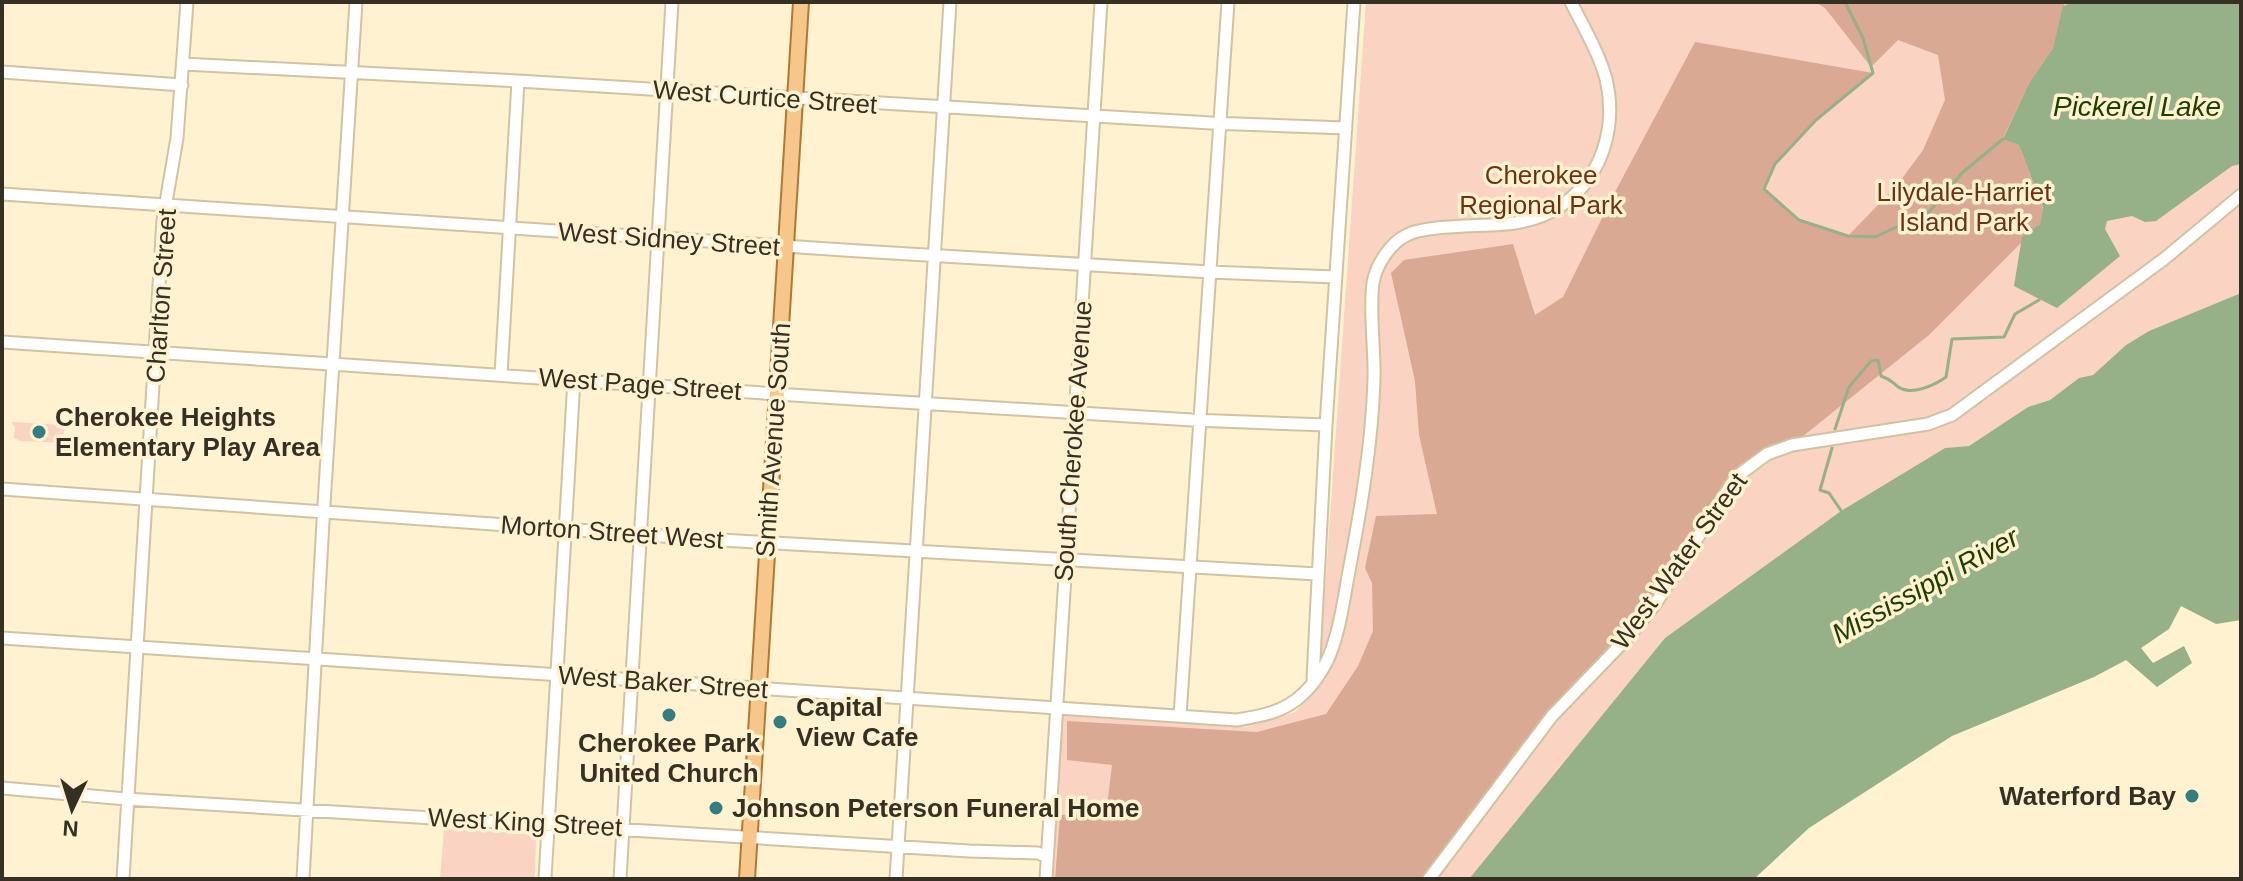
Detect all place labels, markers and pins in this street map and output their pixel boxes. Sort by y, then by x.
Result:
place label: Cherokee Heights Elementary Play Area [55,402,321,462]
marker: Cherokee Heights Elementary Play Area [30,423,48,441]
place label: Capital View Cafe [796,692,918,752]
marker: Cherokee Park United Church [660,706,678,724]
marker: Capital View Cafe [771,713,789,731]
place label: Cherokee Park United Church [578,728,761,788]
place label: Waterford Bay [1999,781,2177,811]
marker: Waterford Bay [2183,787,2201,805]
place label: Johnson Peterson Funeral Home [732,793,1139,823]
marker: Johnson Peterson Funeral Home [707,799,725,817]

